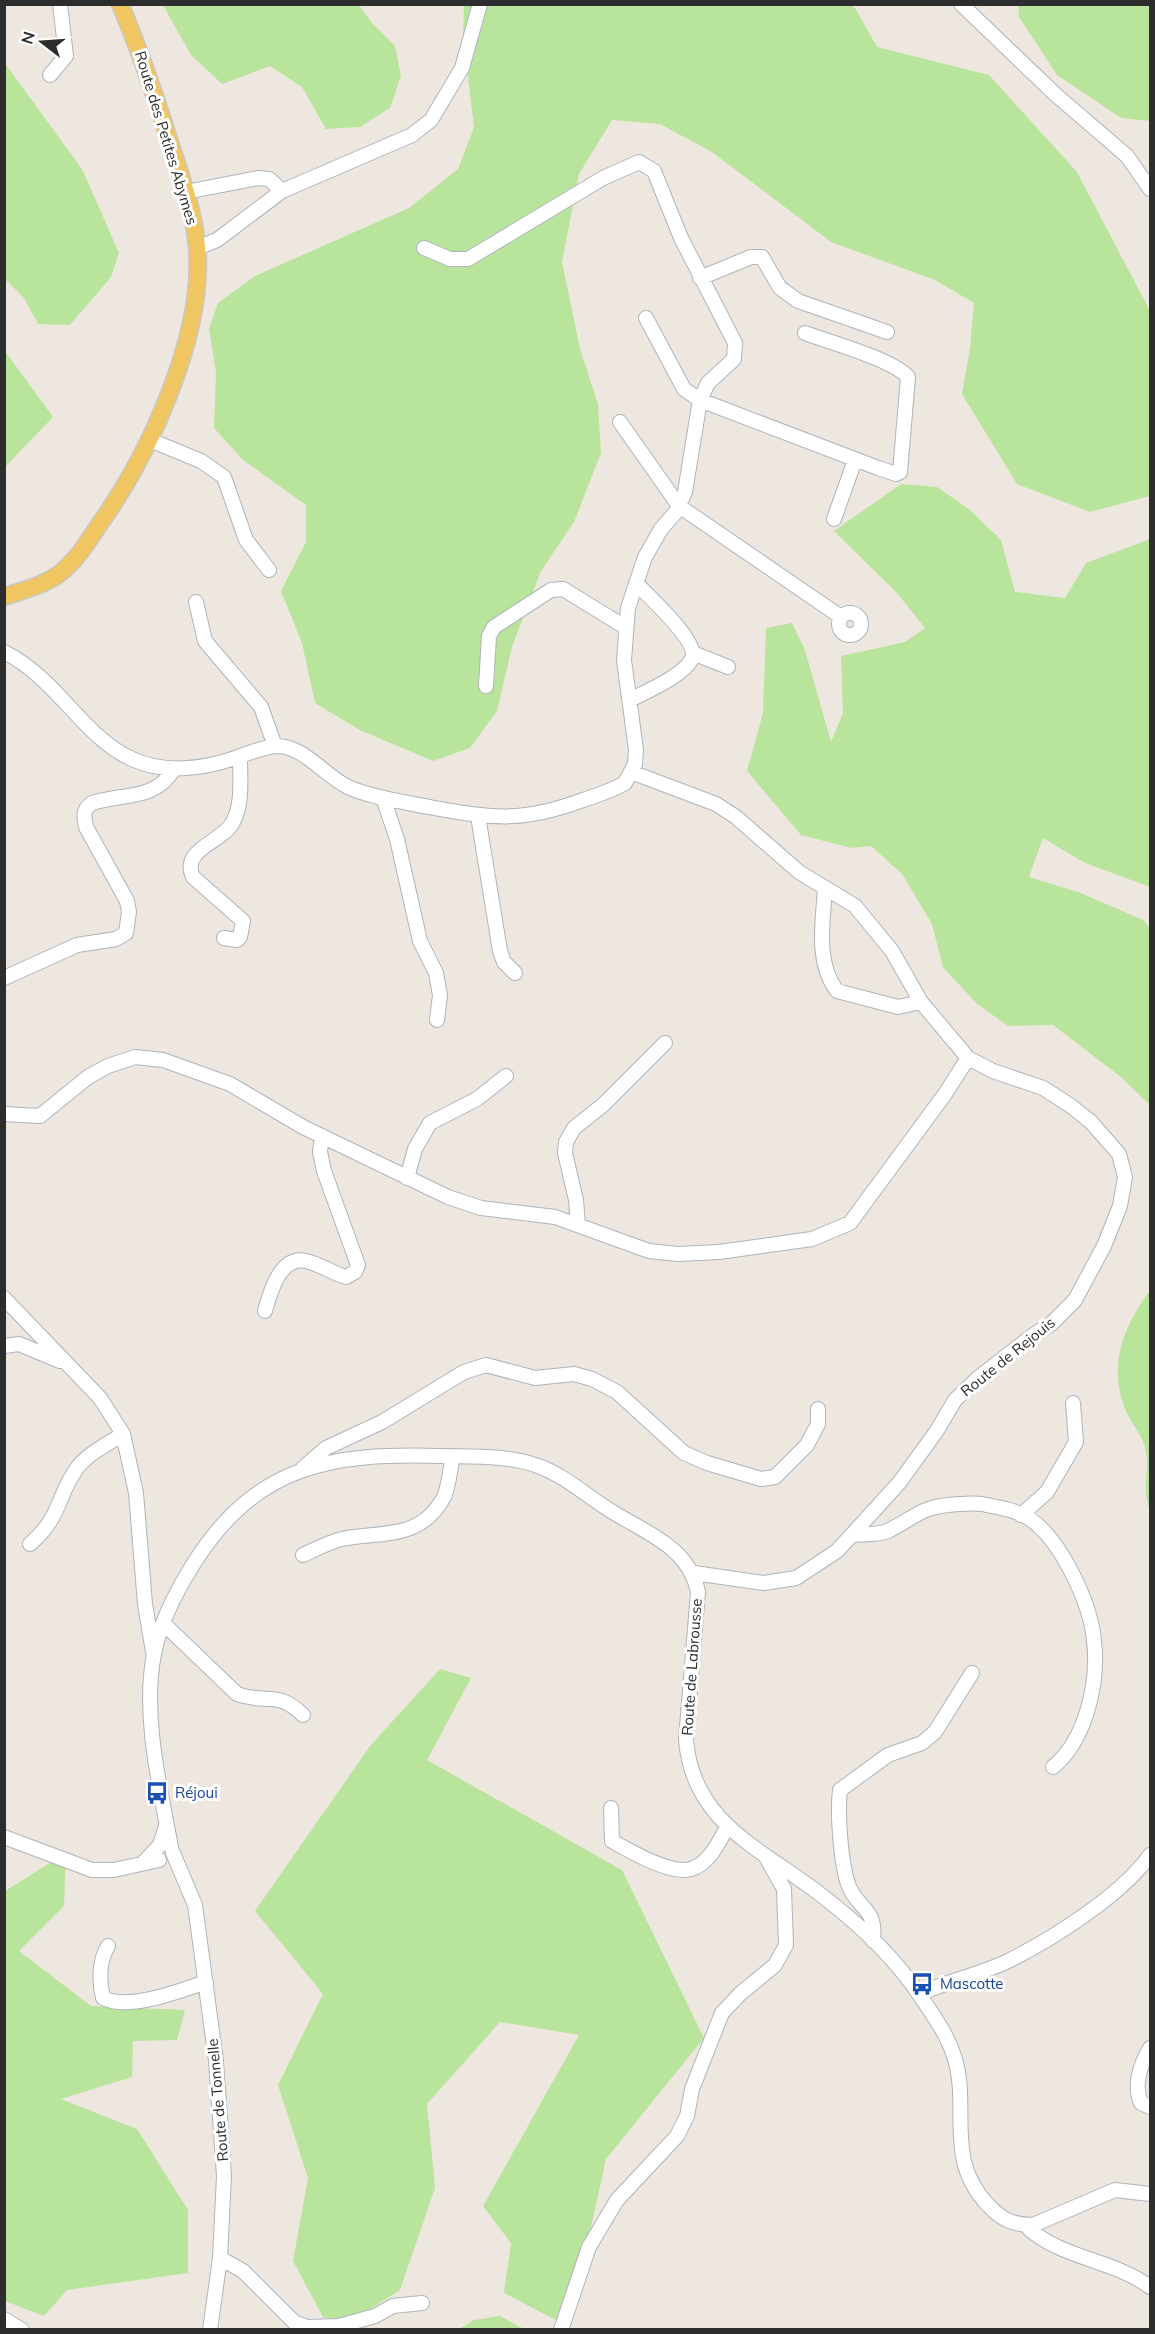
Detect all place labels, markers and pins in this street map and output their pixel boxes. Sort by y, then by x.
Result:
bus stop icon: Réjoui [144,1780,170,1806]
place label: Réjoui [175,1783,218,1802]
bus stop icon: Mascotte [909,1971,935,1997]
place label: Mascotte [940,1974,1003,1993]

